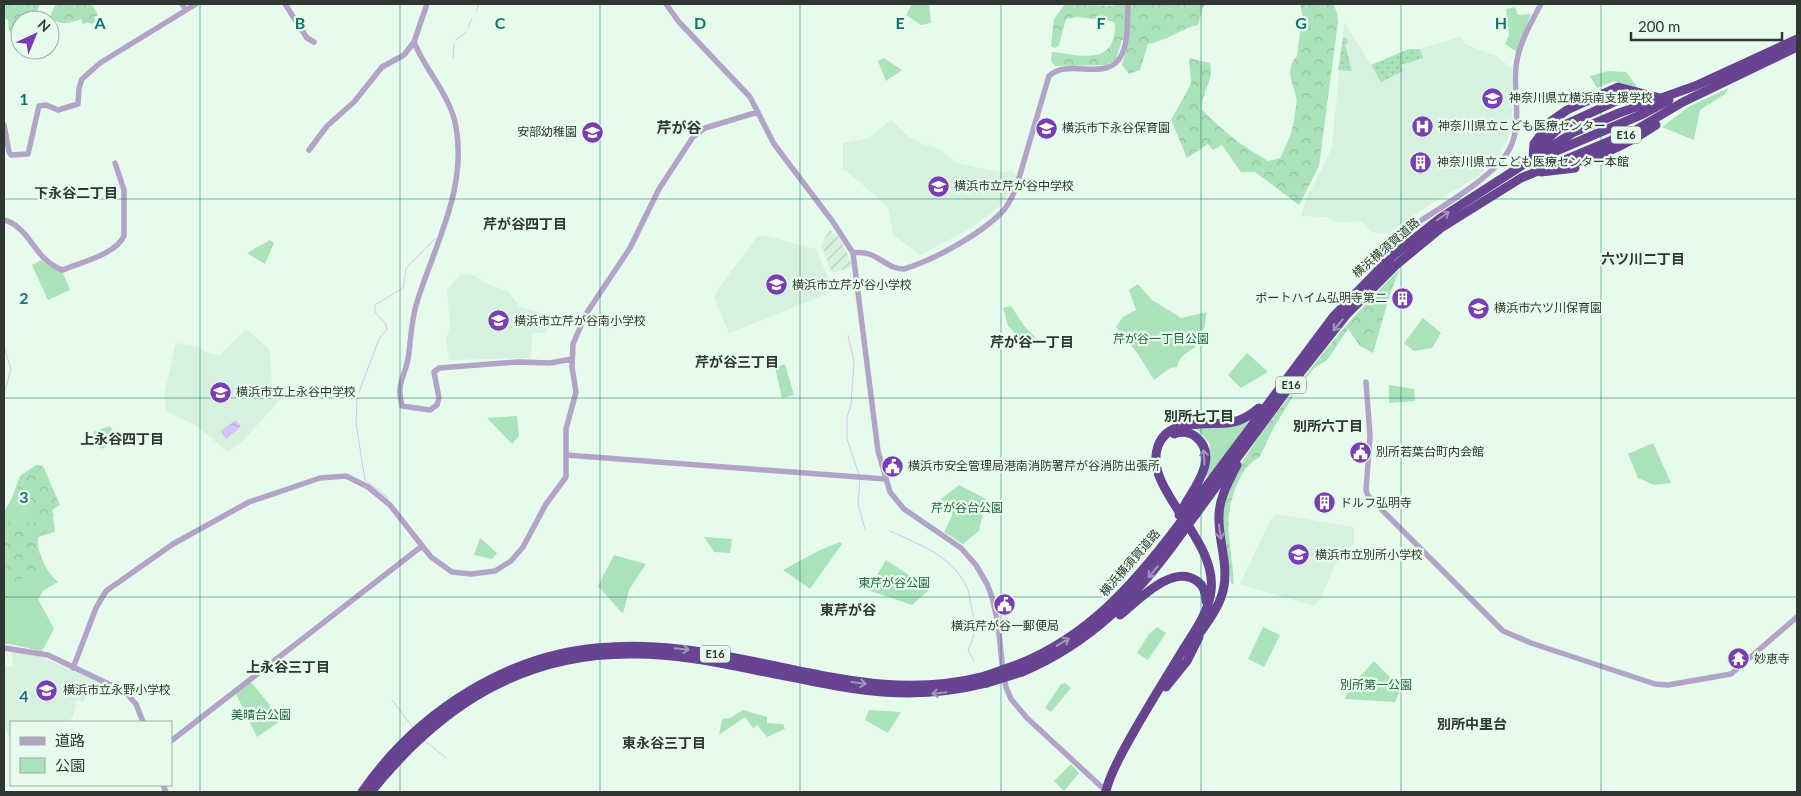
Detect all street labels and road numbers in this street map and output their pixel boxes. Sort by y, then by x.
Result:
road number: E16 [1611,126,1641,144]
street label: 横浜横須賀道路 [1349,214,1422,281]
road number: E16 [1276,376,1306,394]
street label: 横浜横須賀道路 [1096,526,1163,599]
road number: E16 [700,646,730,662]

